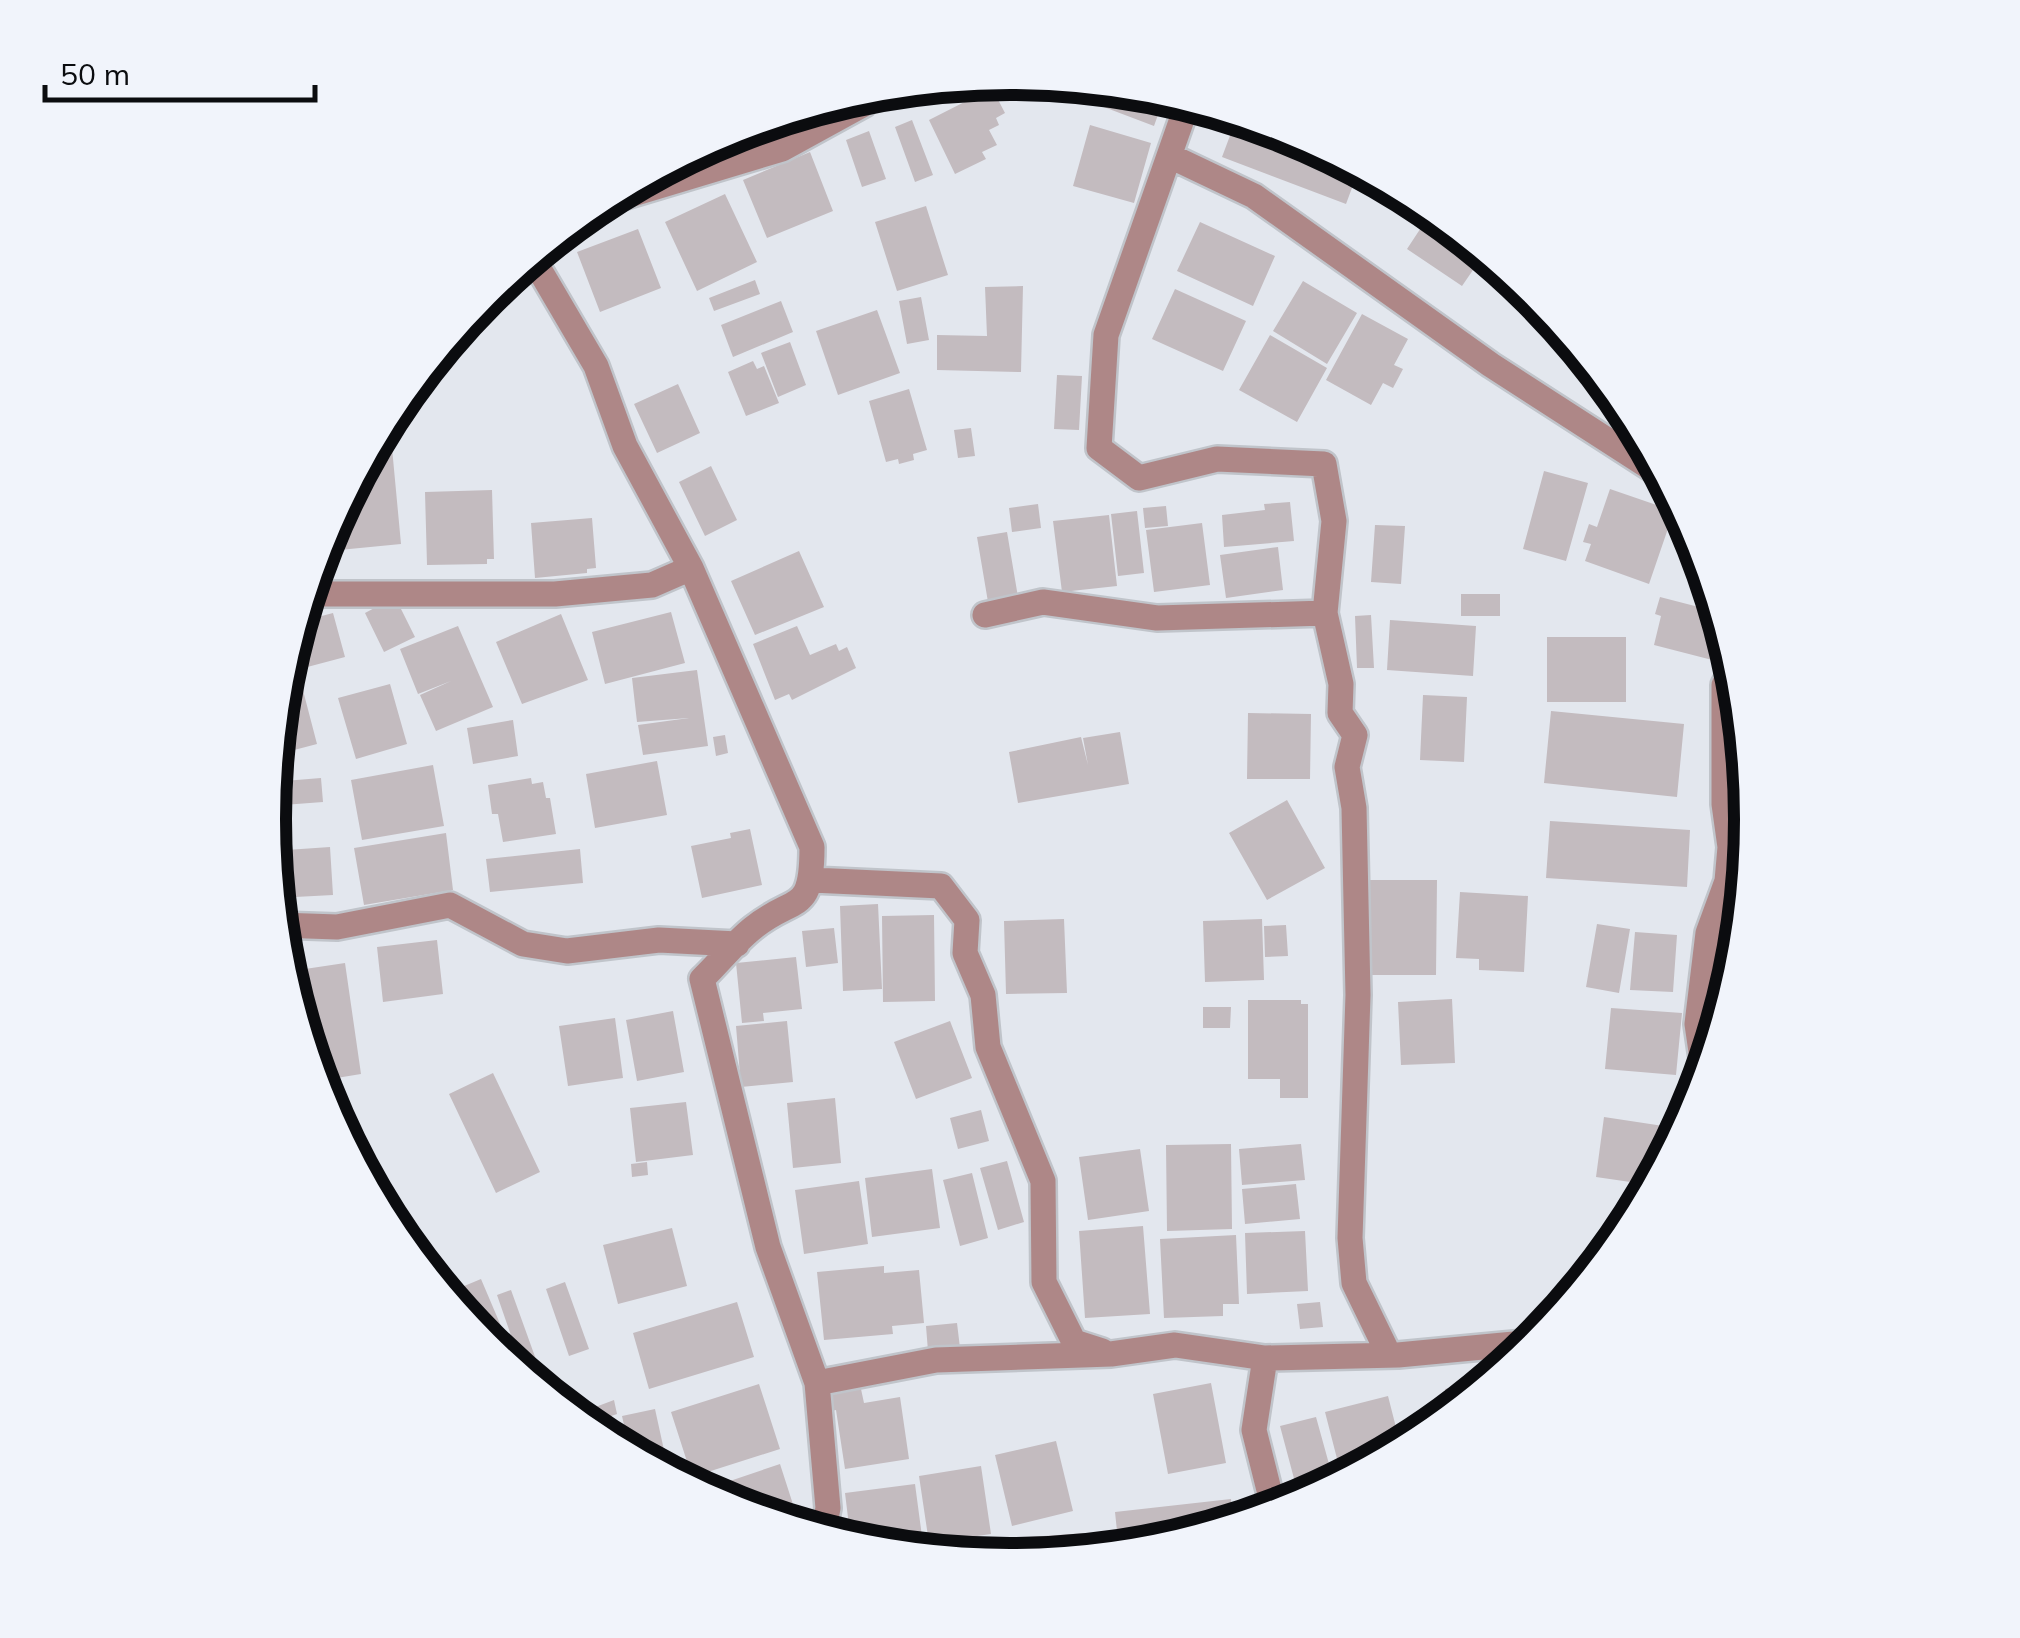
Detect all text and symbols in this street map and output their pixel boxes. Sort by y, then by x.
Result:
scale bar [45,40,315,102]
text: 50 m [60,55,130,93]

